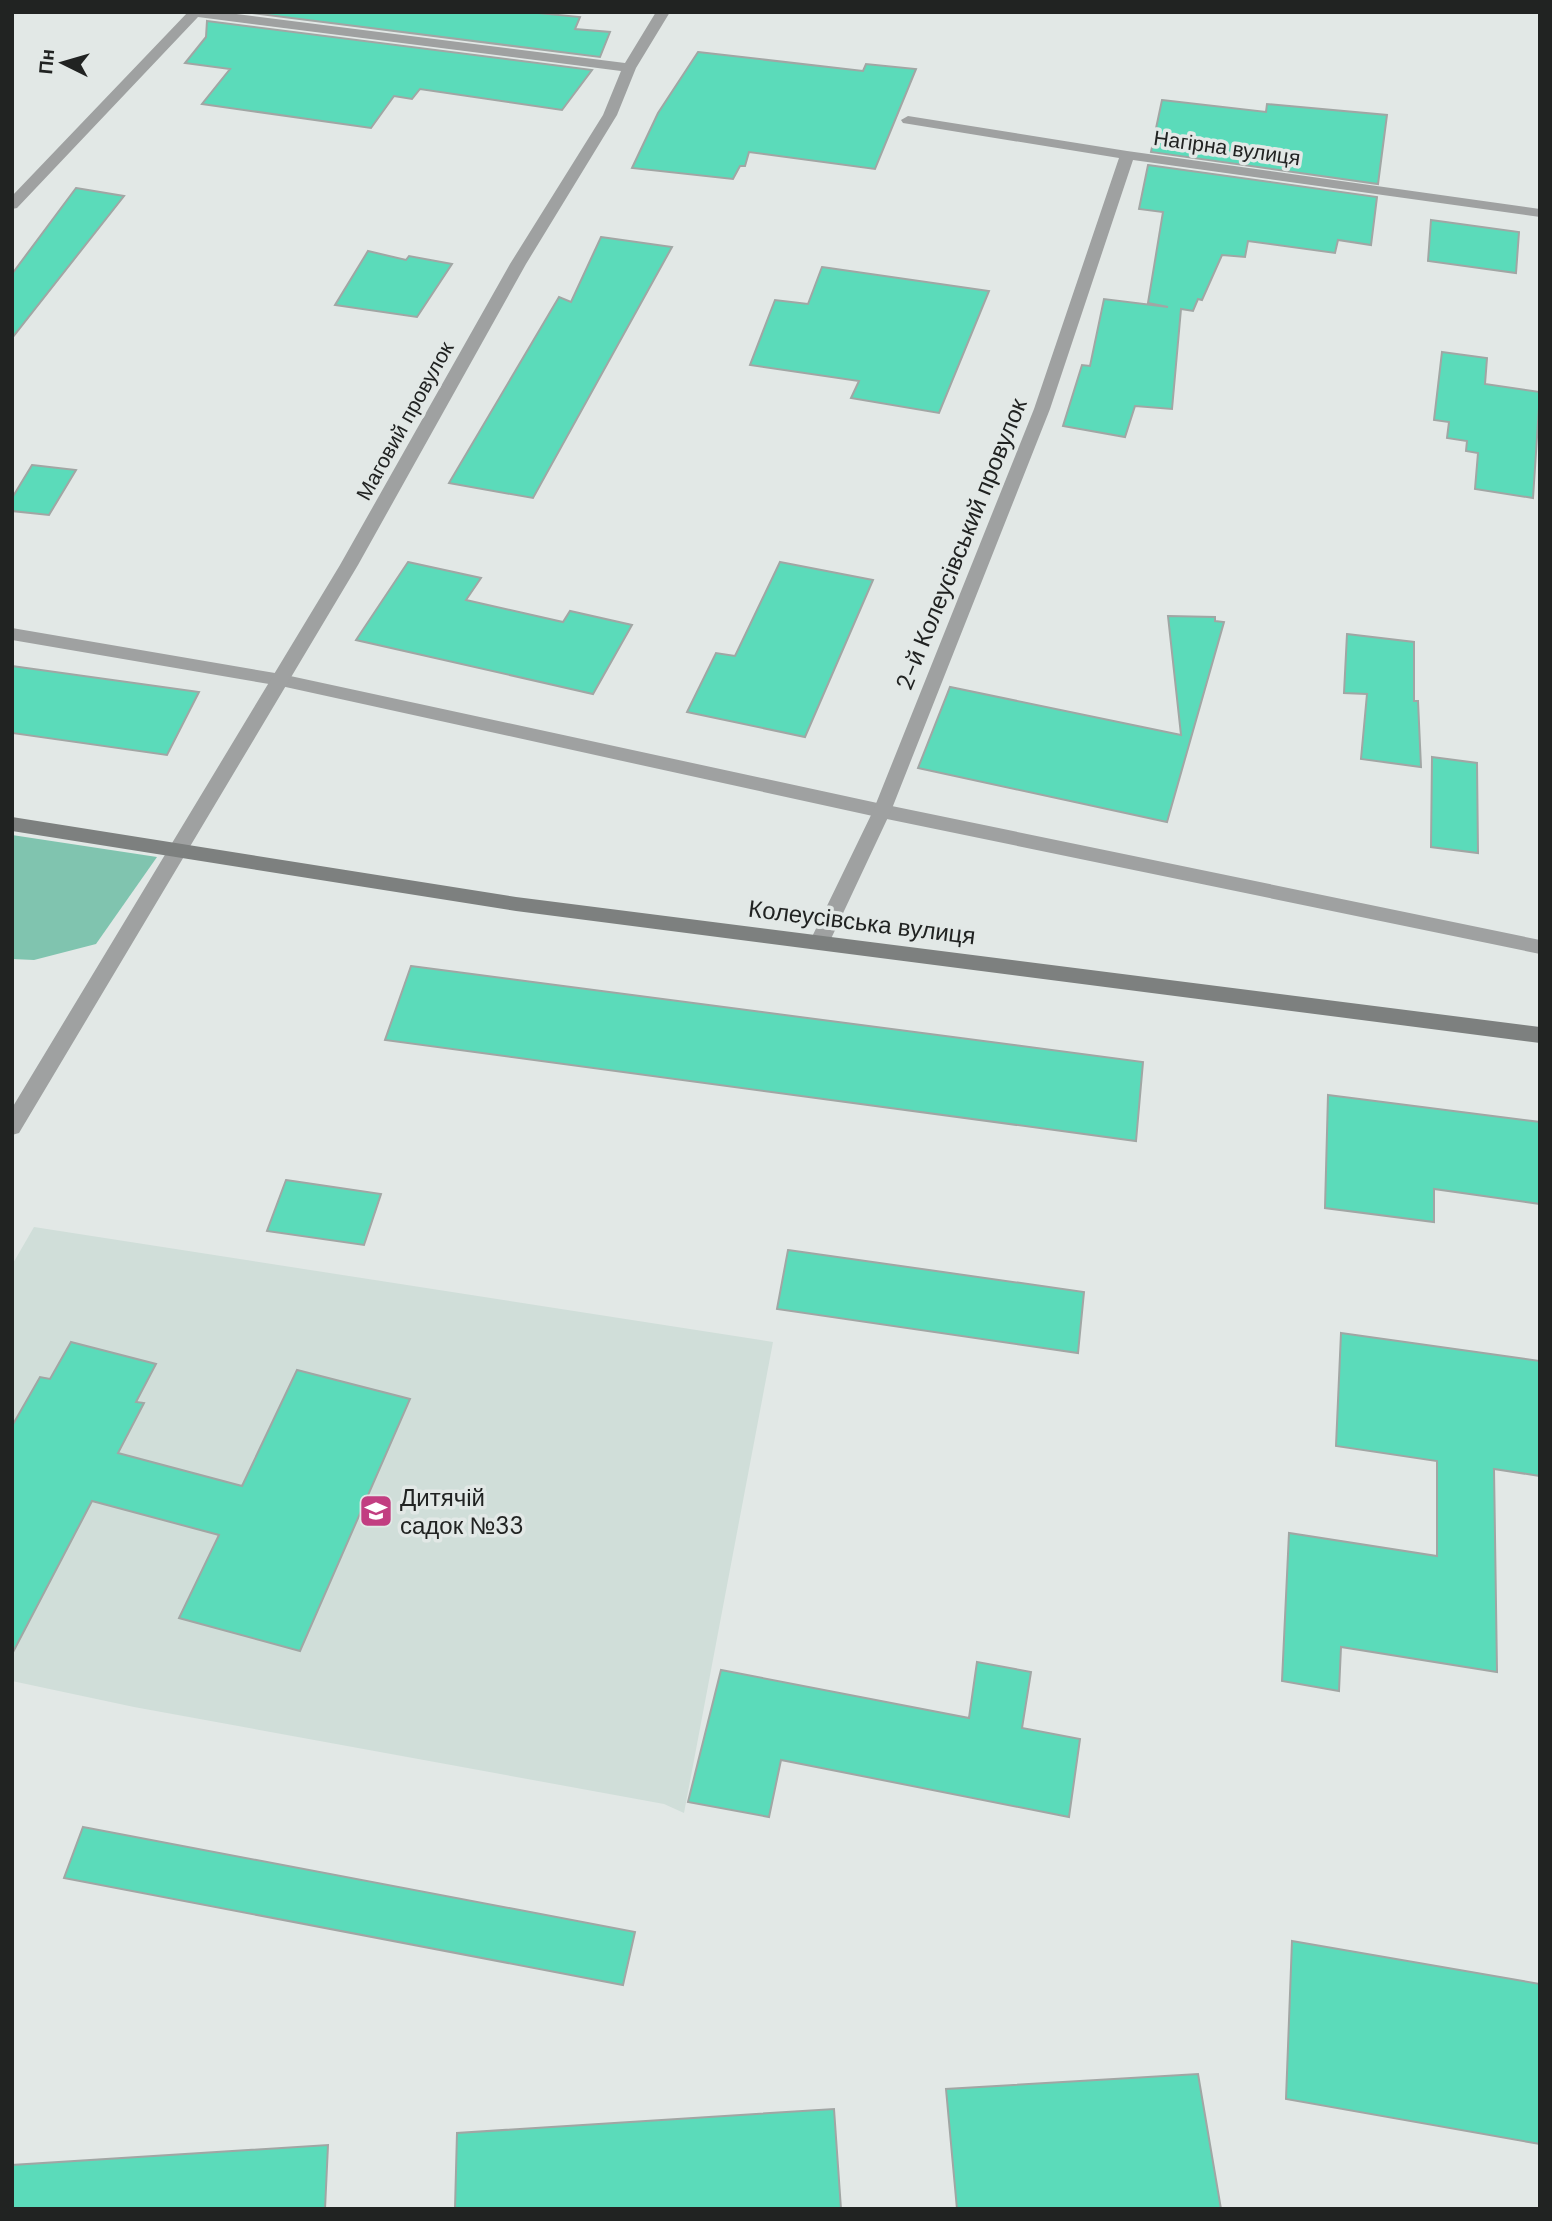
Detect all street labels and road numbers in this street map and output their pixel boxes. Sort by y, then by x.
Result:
street label: Нагірна вулиця [1152,124,1302,172]
street label: Маговий провулок [350,336,461,505]
street label: 2-й Колеусівський провулок [888,393,1034,694]
street label: Колеусівська вулиця [747,893,977,951]

